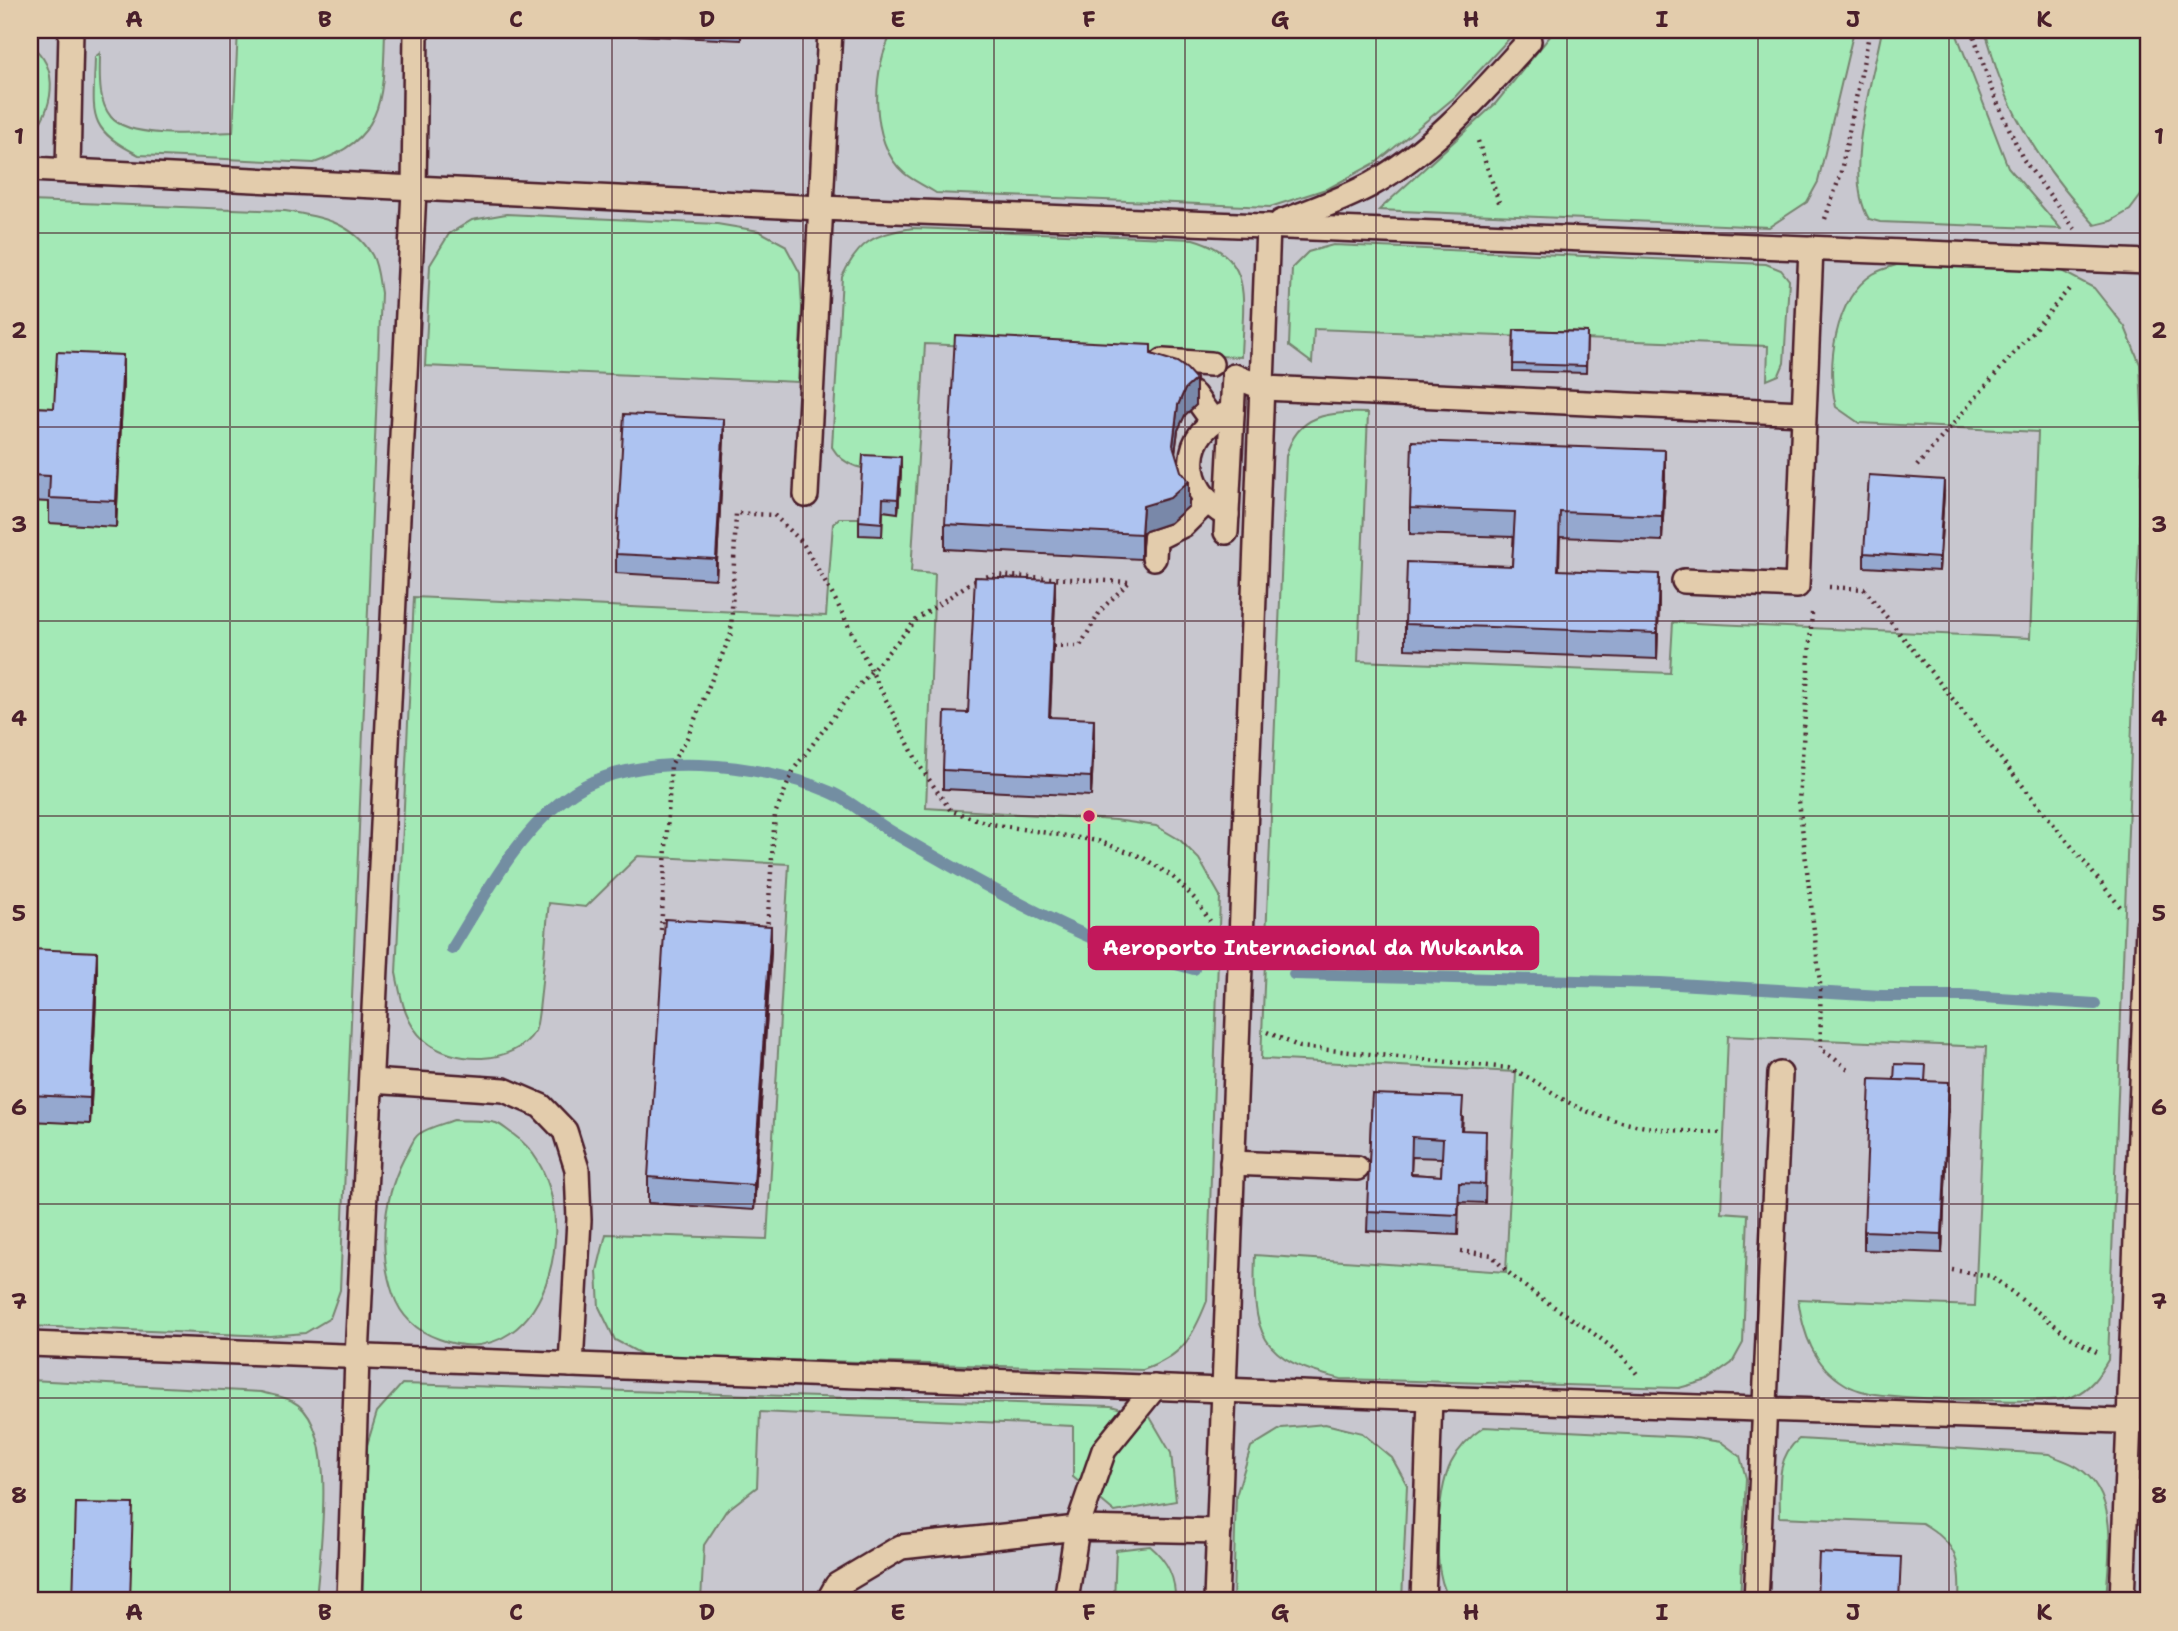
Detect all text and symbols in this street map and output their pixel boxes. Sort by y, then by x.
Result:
text: A [125,4,143,34]
text: B [318,4,332,34]
text: C [509,4,523,34]
text: D [699,4,715,34]
text: E [890,4,906,34]
text: F [1082,4,1096,34]
text: G [1271,4,1290,34]
text: H [1463,4,1479,34]
text: I [1656,4,1669,34]
text: J [1846,4,1860,34]
text: K [2036,4,2052,34]
text: 1 [14,121,24,151]
text: 1 [2154,121,2164,151]
text: 2 [11,315,27,345]
text: 2 [2151,315,2167,345]
text: 3 [11,509,27,539]
text: 3 [2151,509,2167,539]
text: 4 [11,703,27,733]
text: 4 [2151,703,2167,733]
text: 5 [12,898,26,928]
text: 5 [2152,898,2166,928]
callout: Aeroporto Internacional da Mukanka [1089,927,1538,969]
text: Aeroporto Internacional da Mukanka [1103,934,1524,962]
text: 6 [11,1092,27,1122]
text: 6 [2151,1092,2167,1122]
text: 7 [11,1286,27,1316]
text: 7 [2151,1286,2167,1316]
text: 8 [11,1480,27,1510]
text: 8 [2151,1480,2167,1510]
text: A [125,1597,143,1627]
text: B [318,1597,332,1627]
text: C [509,1597,523,1627]
text: D [699,1597,715,1627]
text: E [890,1597,906,1627]
text: F [1082,1597,1096,1627]
text: G [1271,1597,1290,1627]
text: H [1463,1597,1479,1627]
text: I [1656,1597,1669,1627]
text: J [1846,1597,1860,1627]
text: K [2036,1597,2052,1627]

